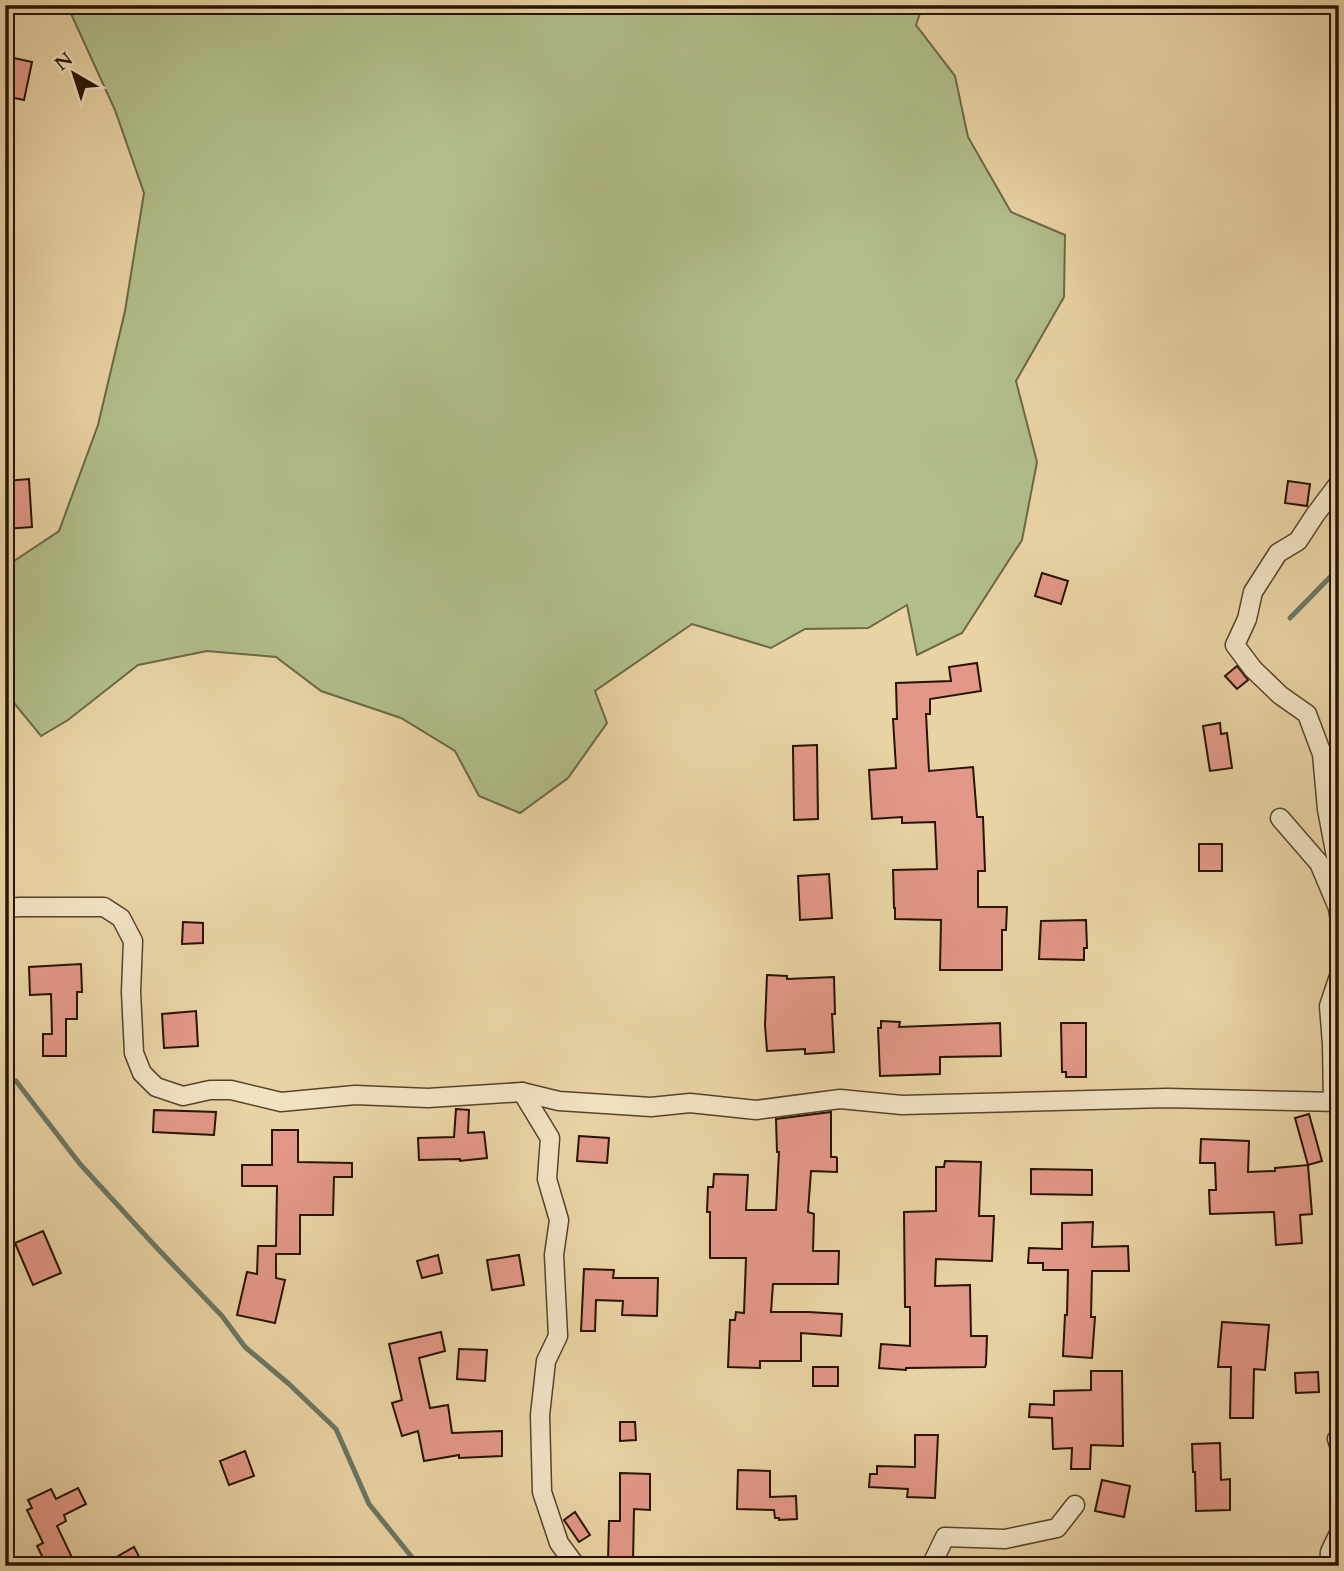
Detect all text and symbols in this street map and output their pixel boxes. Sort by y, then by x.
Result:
north arrow [38,38,108,108]
text: N [49,46,79,77]

